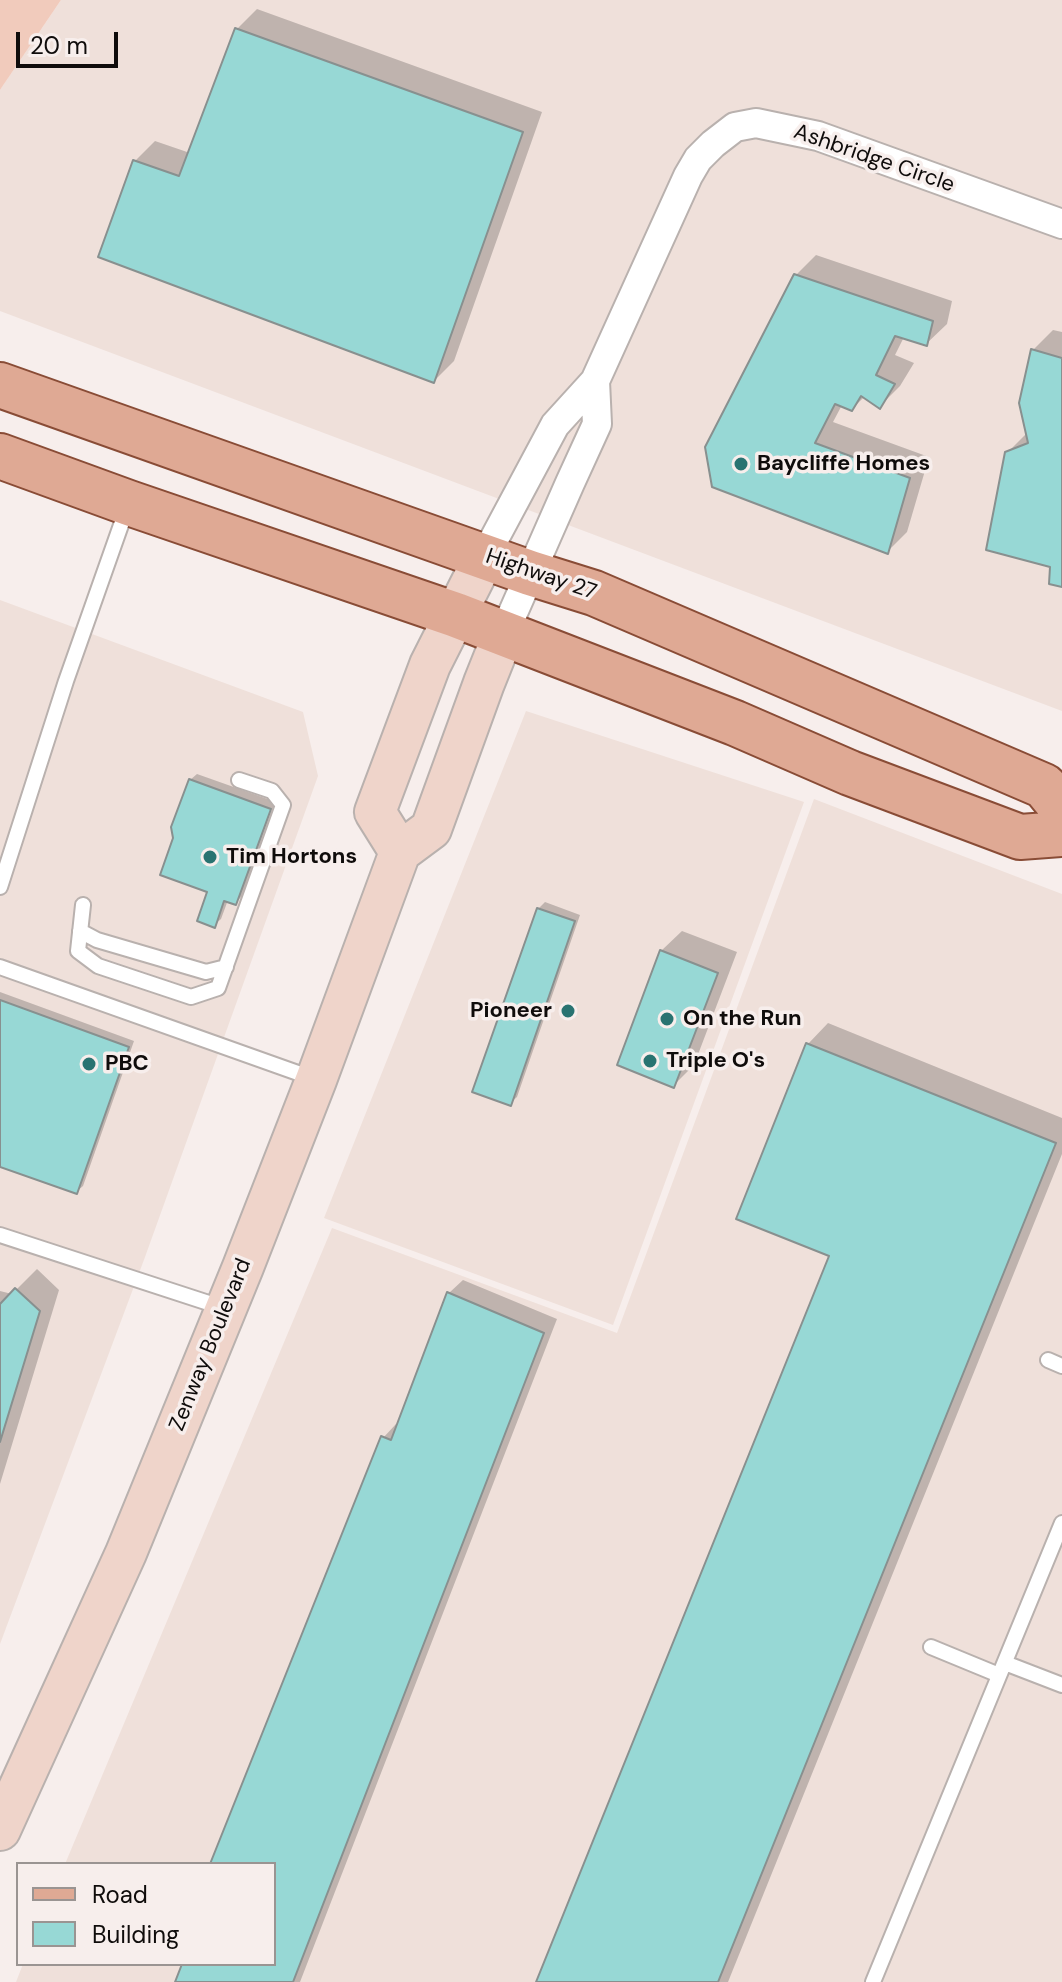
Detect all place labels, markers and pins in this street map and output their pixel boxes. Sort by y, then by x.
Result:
place label: Baycliffe Homes [757,451,930,477]
marker: Baycliffe Homes [732,455,750,473]
place label: Tim Hortons [226,844,357,870]
marker: Tim Hortons [201,848,219,866]
place label: Pioneer [470,998,552,1024]
marker: Pioneer [559,1002,577,1020]
place label: On the Run [683,1006,802,1032]
marker: On the Run [658,1010,676,1028]
place label: Triple O's [666,1048,765,1074]
place label: PBC [105,1051,149,1077]
marker: Triple O's [641,1052,659,1070]
marker: PBC [80,1055,98,1073]

